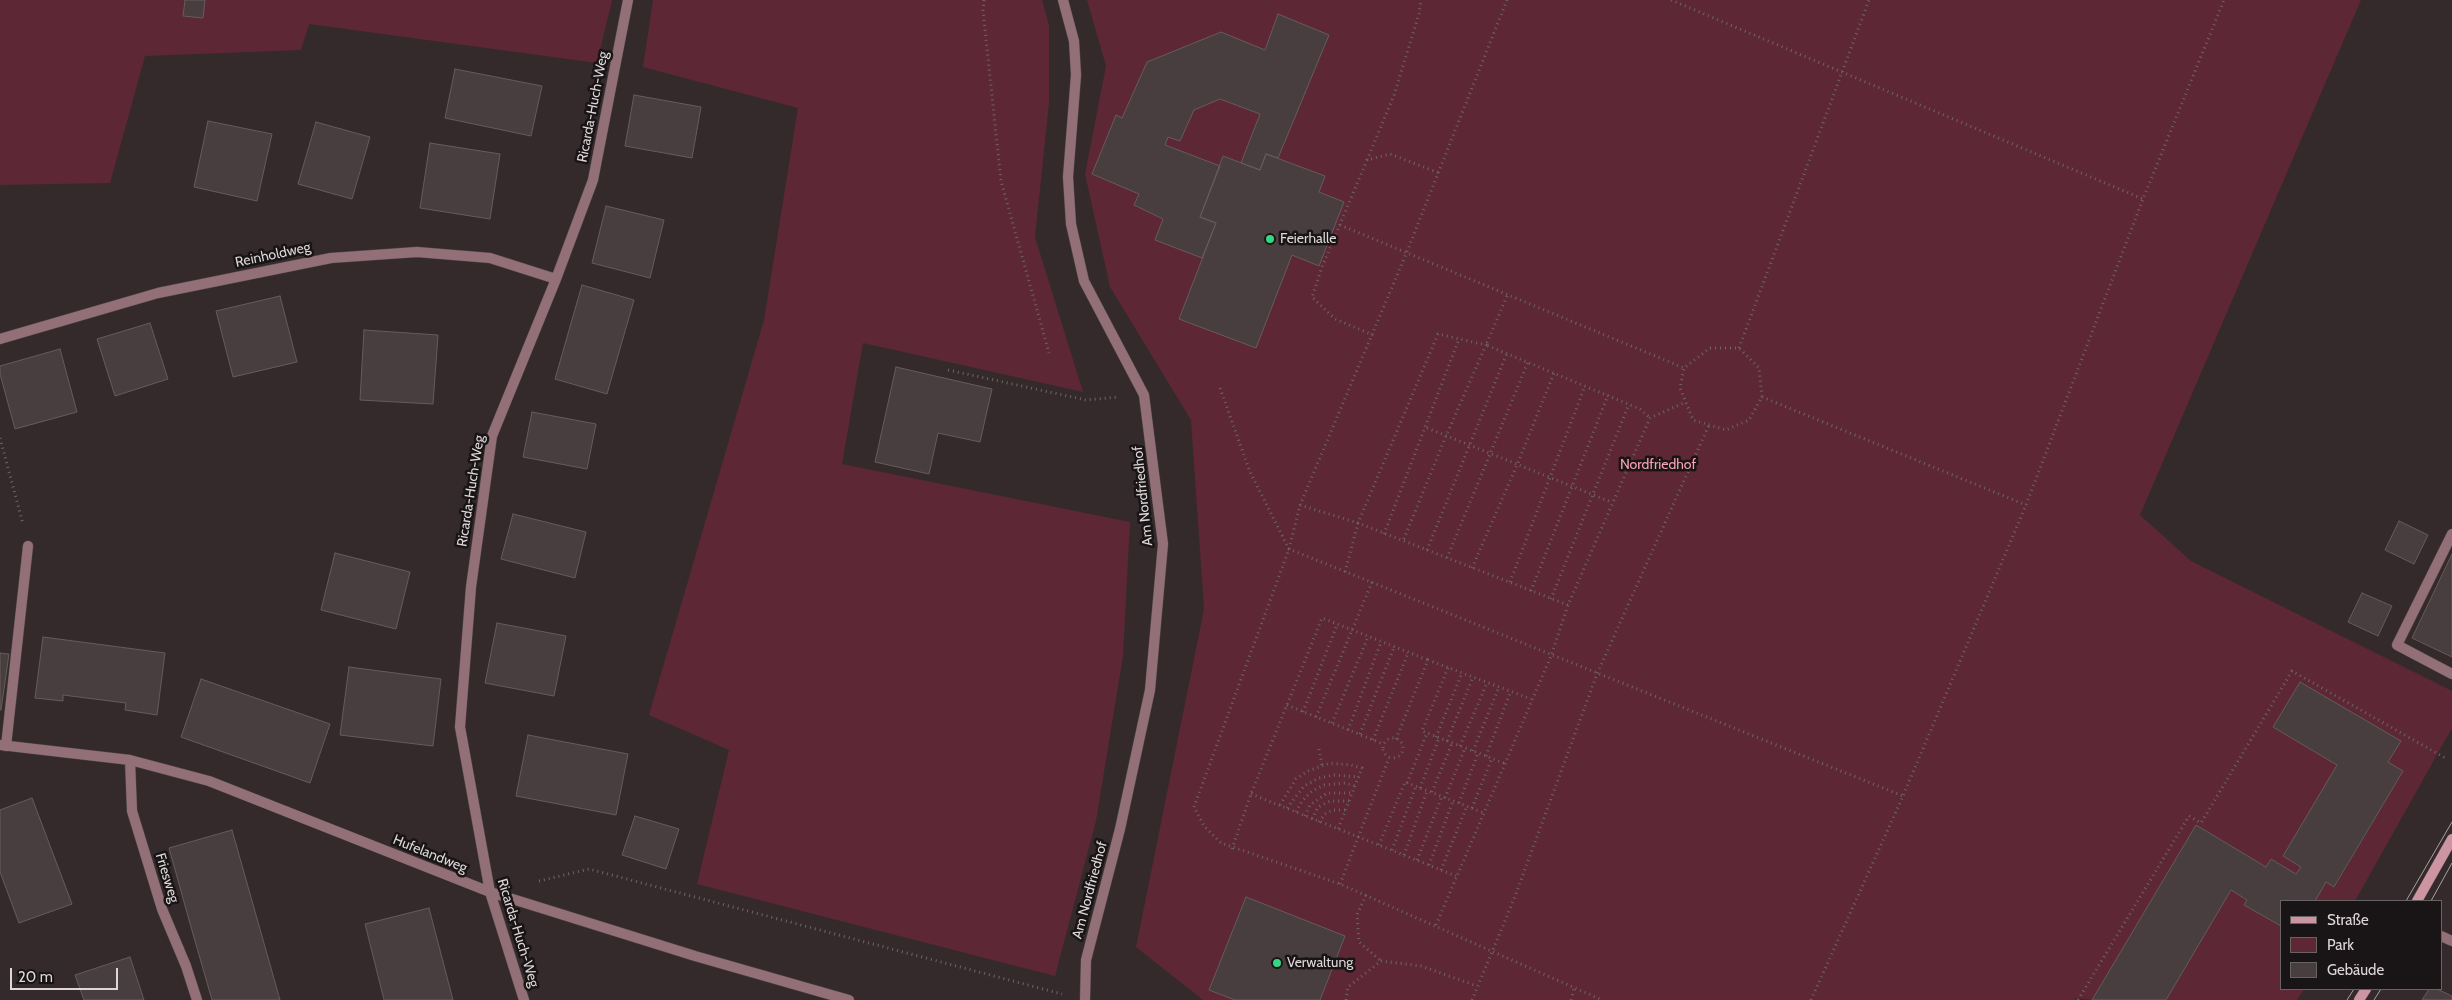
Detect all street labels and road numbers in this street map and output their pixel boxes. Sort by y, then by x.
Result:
street label: Ricarda-Huch-Weg [574,50,612,164]
street label: Reinholdweg [234,239,312,271]
street label: Ricarda-Huch-Weg [454,434,488,548]
street label: Am Nordfriedhof [1129,445,1157,547]
street label: Hufelandweg [390,831,470,877]
street label: Am Nordfriedhof [1069,839,1111,941]
street label: Friesweg [151,851,183,905]
street label: Ricarda-Huch-Weg [493,877,543,989]

